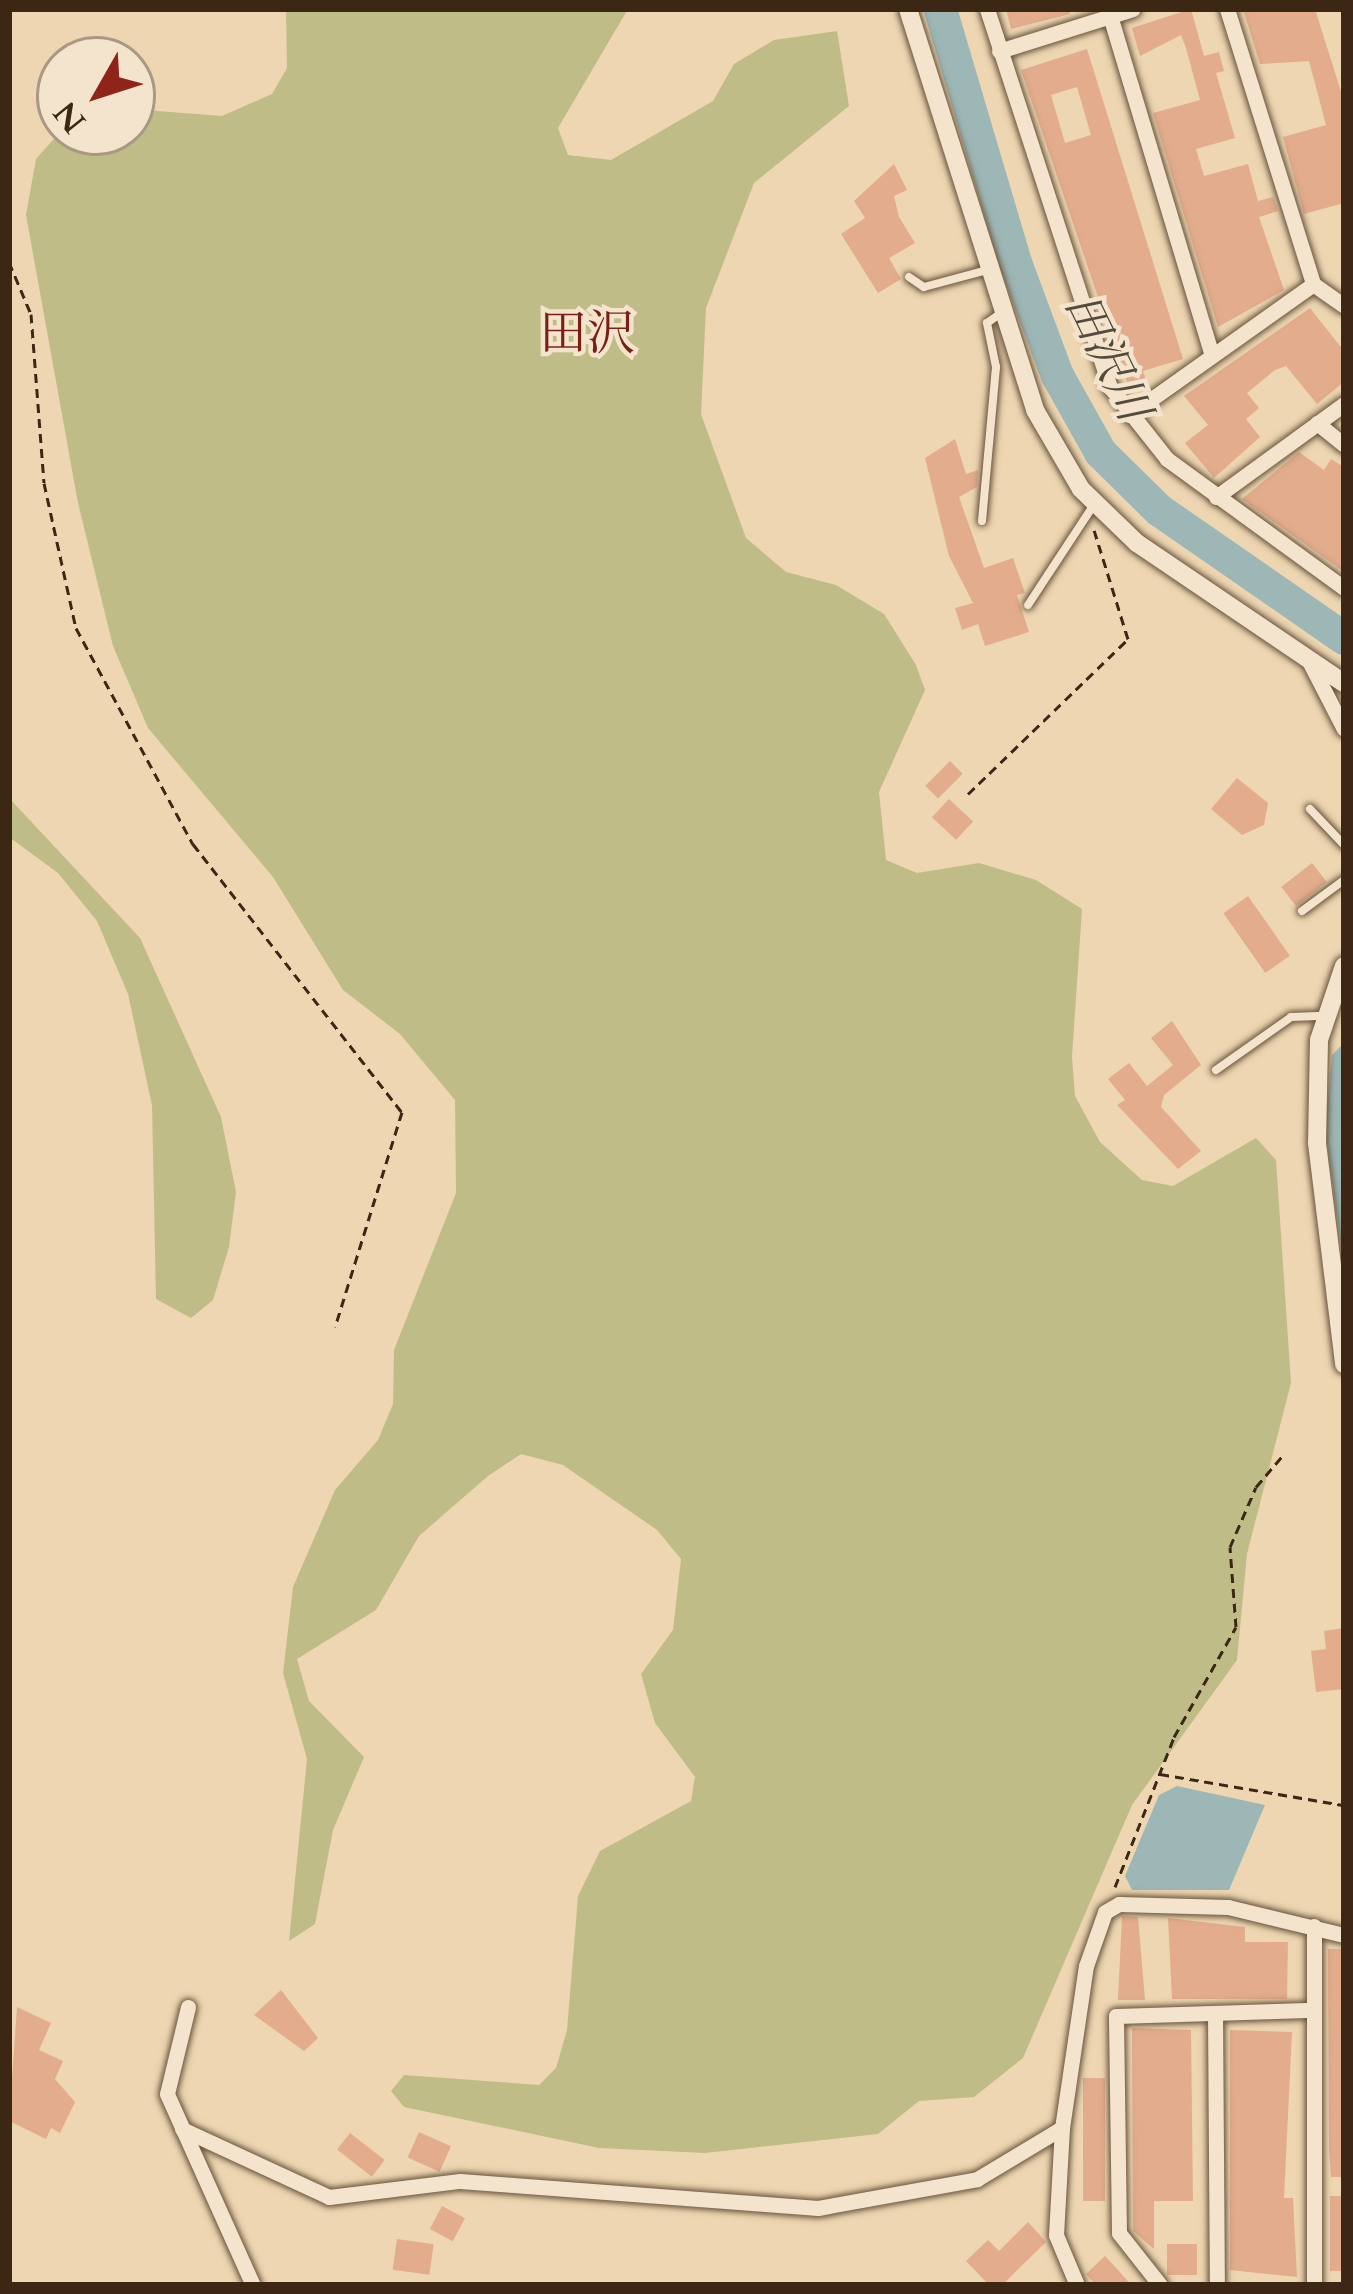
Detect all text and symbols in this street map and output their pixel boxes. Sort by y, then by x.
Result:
north arrow [36,36,156,156]
text: N [43,92,96,142]
water label: 田沢川 [1053,284,1161,430]
district label: 田沢 [539,305,635,363]

